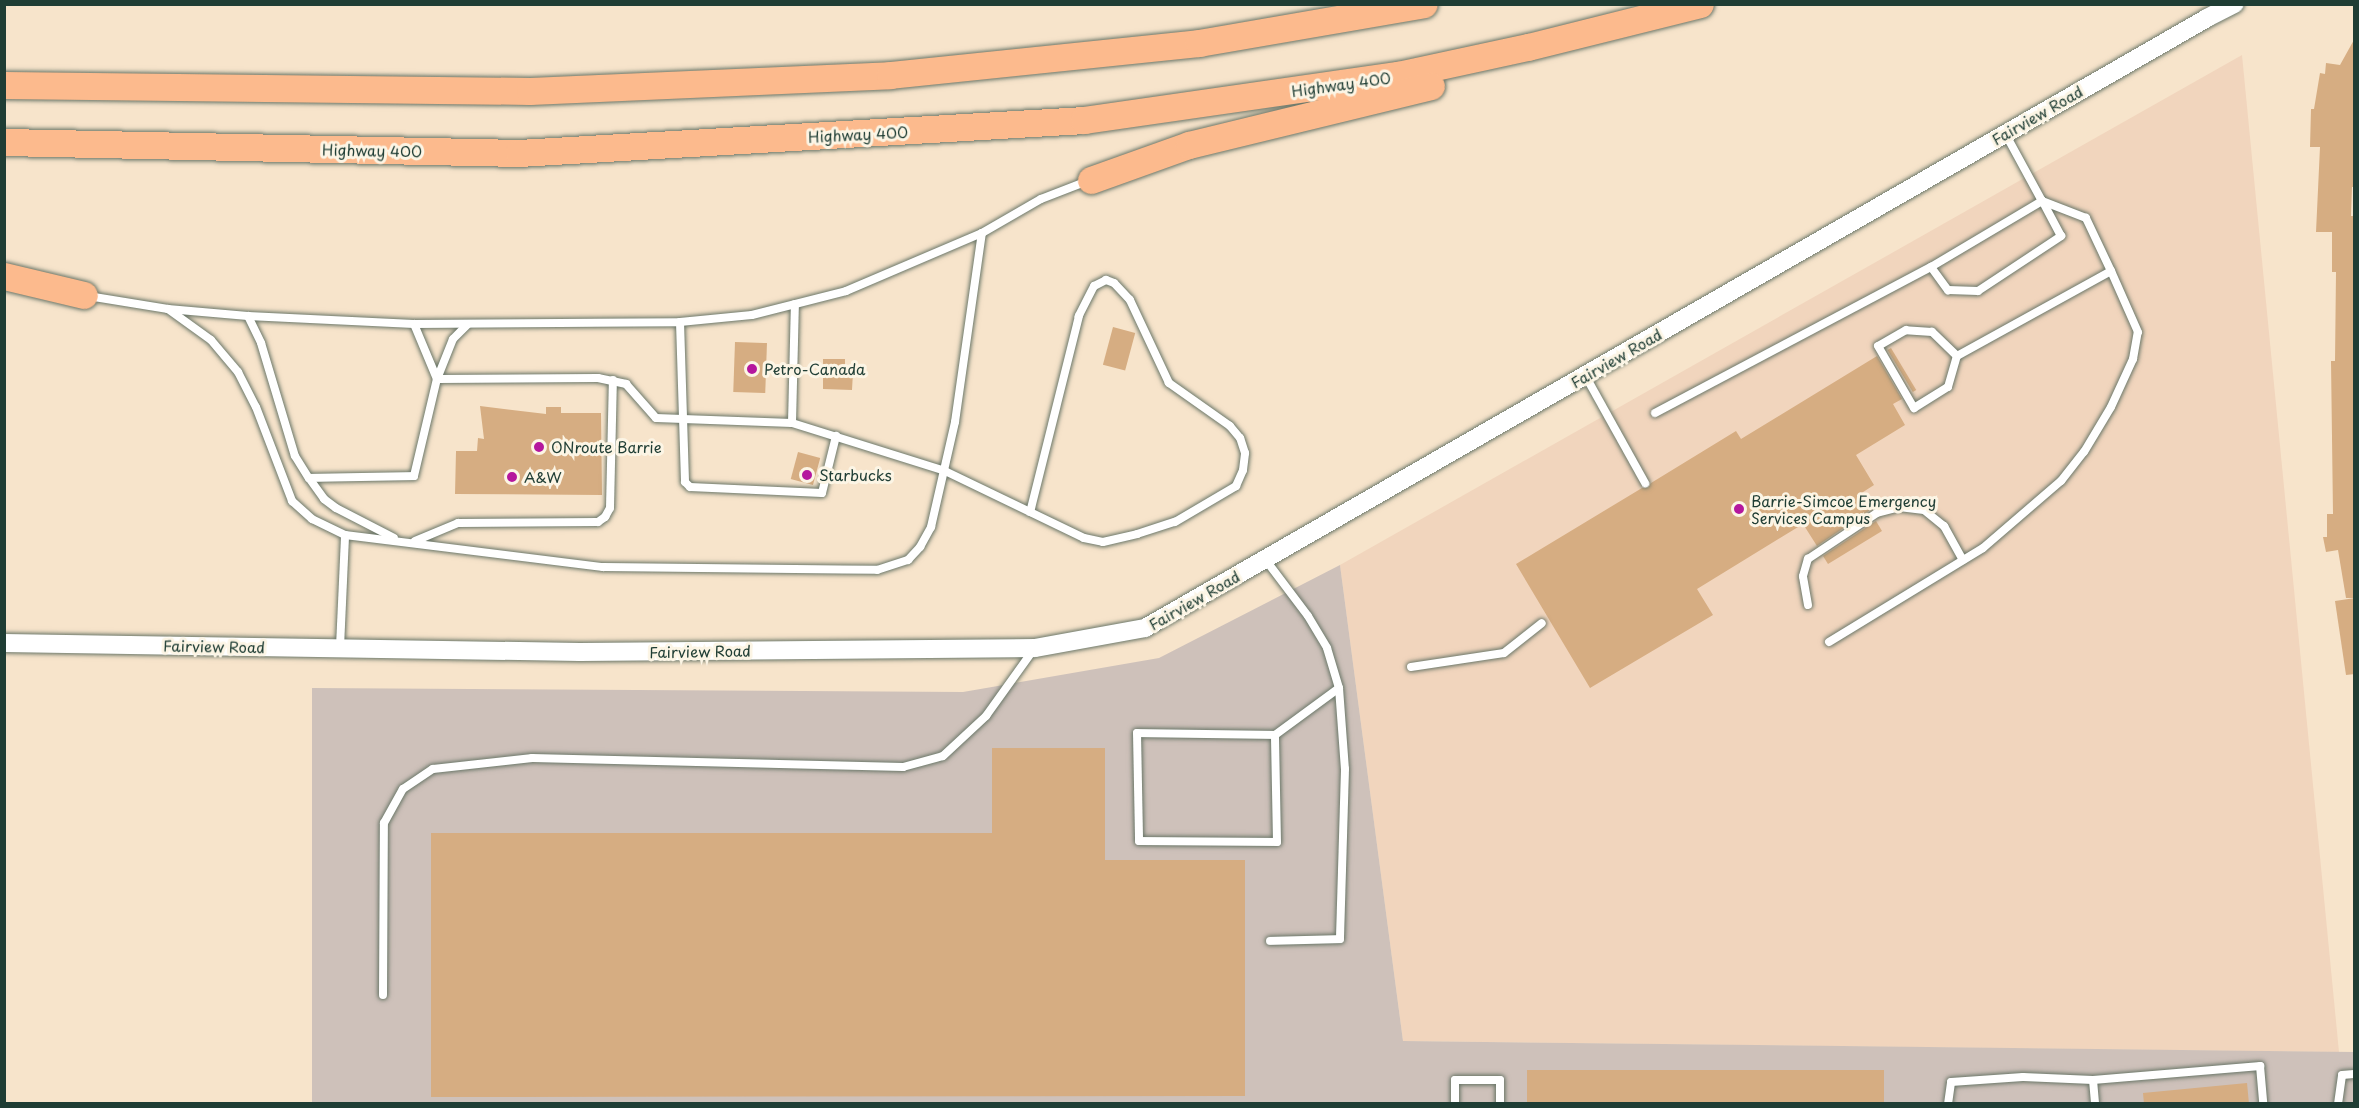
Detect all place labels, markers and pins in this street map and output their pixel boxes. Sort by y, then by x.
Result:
place label: Petro-Canada [764,360,866,378]
marker: Petro-Canada [745,362,759,376]
place label: ONroute Barrie [551,438,662,456]
marker: ONroute Barrie [532,440,546,454]
place label: Starbucks [819,466,892,484]
place label: A&W [524,468,562,486]
marker: Starbucks [800,468,814,482]
marker: A&W [505,470,519,484]
place label: Barrie-Simcoe Emergency Services Campus [1751,491,1937,526]
marker: Barrie-Simcoe Emergency Services Campus [1732,502,1746,516]

